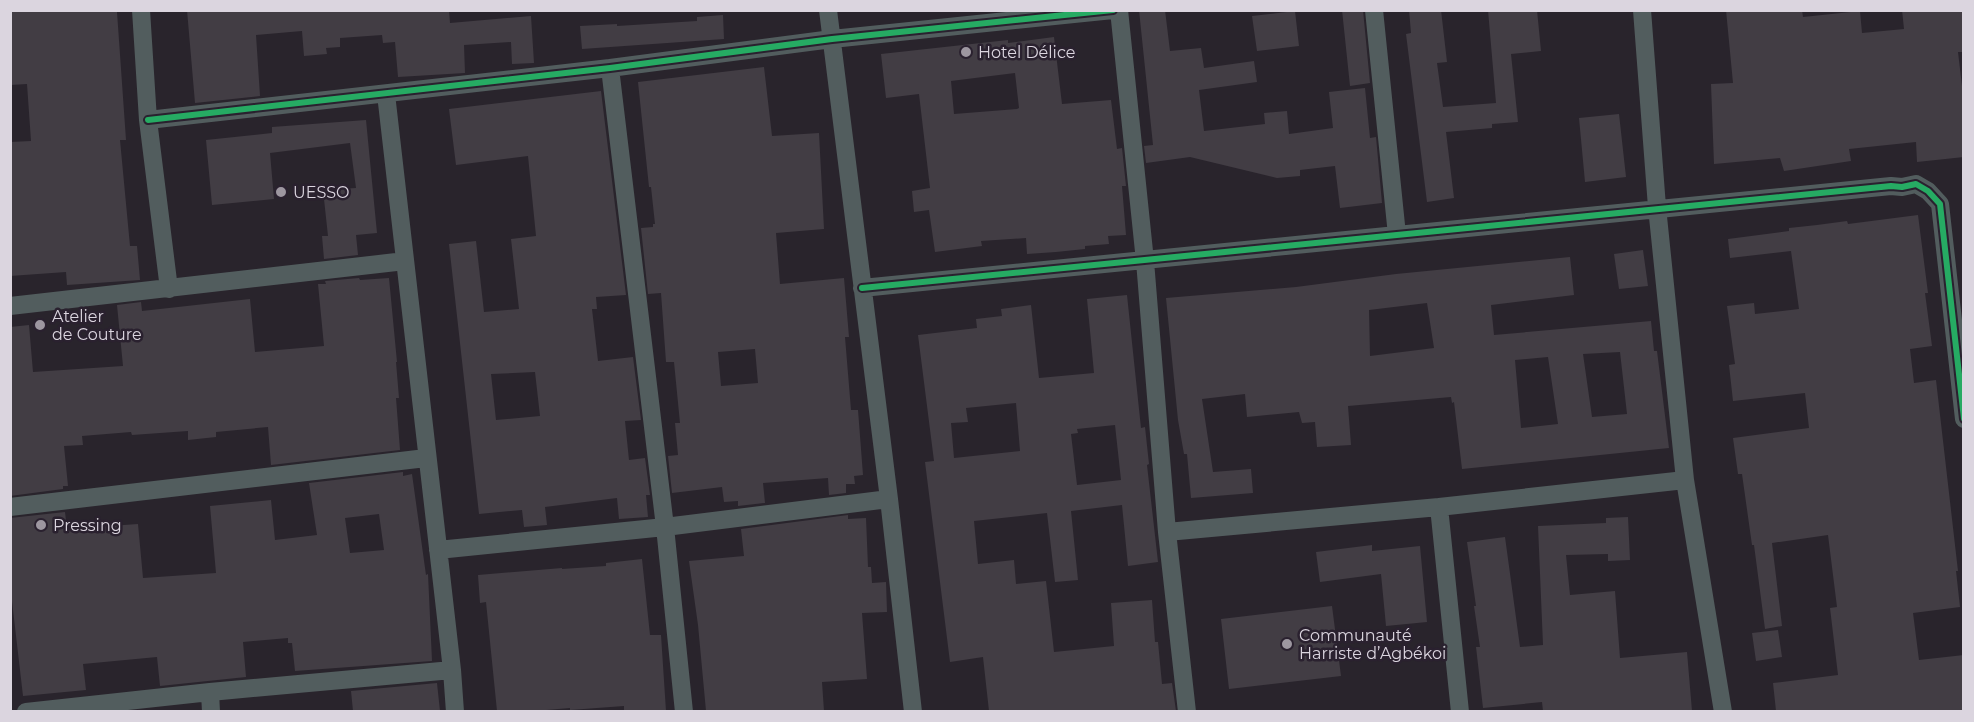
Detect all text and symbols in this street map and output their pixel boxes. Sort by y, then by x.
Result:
place label: Hotel Délice [978,43,1075,62]
marker: Hotel Délice [959,45,973,59]
place label: UESSO [293,183,349,202]
marker: UESSO [274,185,288,199]
place label: Atelier de Couture [52,307,142,344]
marker: Atelier de Couture [33,318,47,332]
place label: Pressing [53,516,122,535]
marker: Pressing [34,518,48,532]
place label: Communauté Harriste d’Agbékoi [1299,626,1446,663]
marker: Communauté Harriste d’Agbékoi [1280,637,1294,651]

